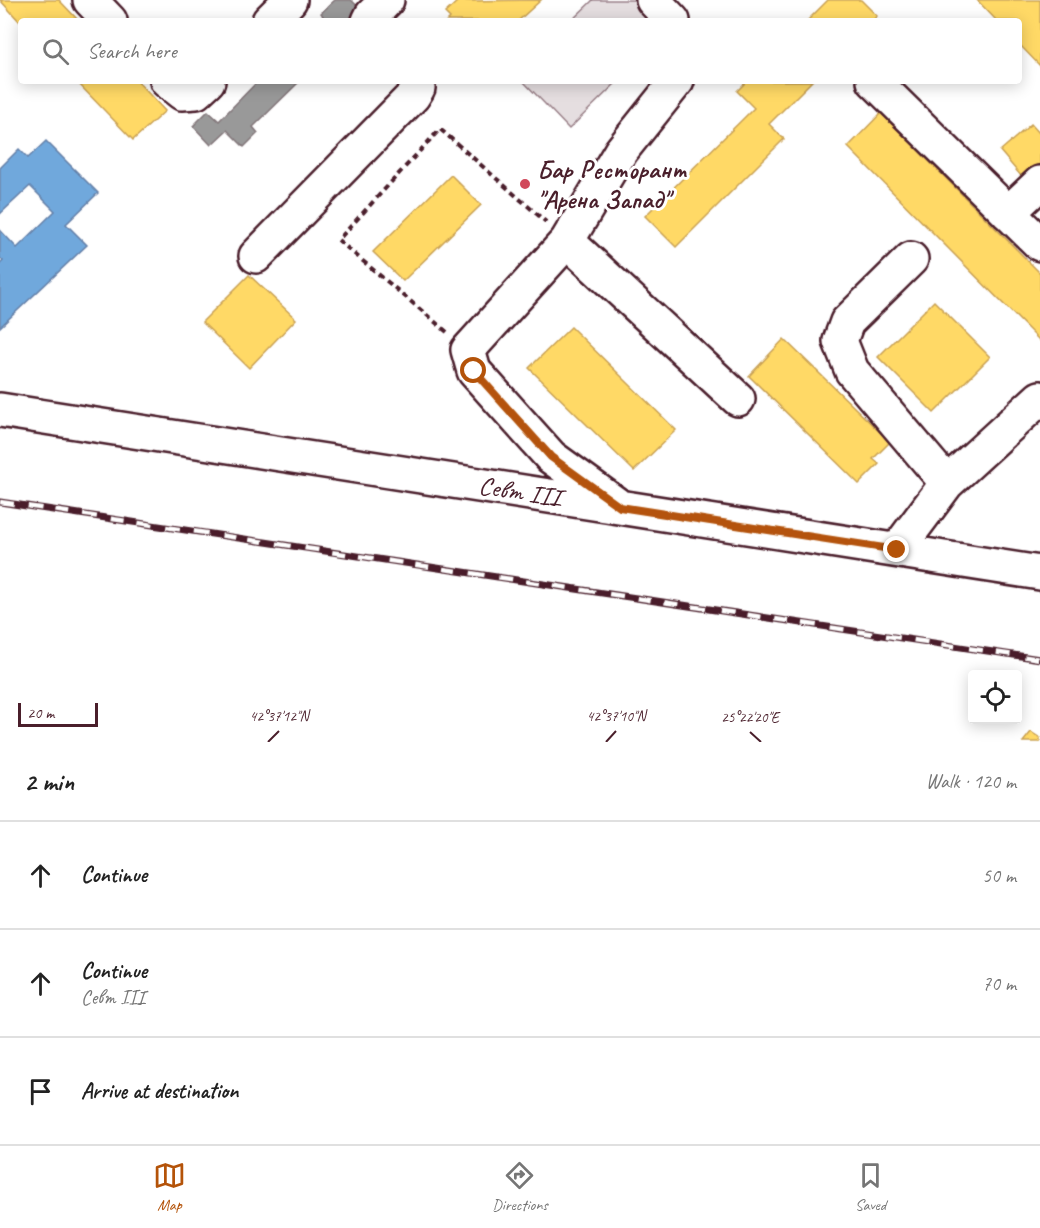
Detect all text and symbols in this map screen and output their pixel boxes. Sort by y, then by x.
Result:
search box [18,18,1022,84]
icon: search [39,35,72,68]
text: Search here [87,37,177,65]
place label: Бар Ресторант "Арена Запад" [537,153,688,216]
marker: Бар Ресторант "Арена Запад" [518,177,532,191]
route start [460,357,486,383]
street label: Севт III [476,469,569,515]
route end [883,536,909,562]
map controls [968,670,1022,724]
button: locate [968,670,1022,724]
scale bar [18,700,98,728]
text: 20 m [27,703,54,723]
text: 42°37'12"N [249,707,312,726]
text: 42°37'10"N [586,707,649,726]
text: 25°22'20"E [721,708,781,727]
text: 2 min [24,765,74,798]
text: Walk · 120 m [926,769,1016,794]
icon: ahead [24,859,57,892]
text: Continue [81,861,147,889]
text: 50 m [982,863,1016,888]
text: Continue [81,957,147,985]
icon: ahead [24,967,57,1000]
text: 70 m [982,971,1016,996]
text: Севт III [81,985,145,1010]
icon: arrive [24,1075,57,1108]
text: Arrive at destination [81,1077,238,1105]
tab: Map [153,1159,186,1215]
tab: Directions [492,1159,548,1215]
tab: Saved [854,1159,887,1215]

